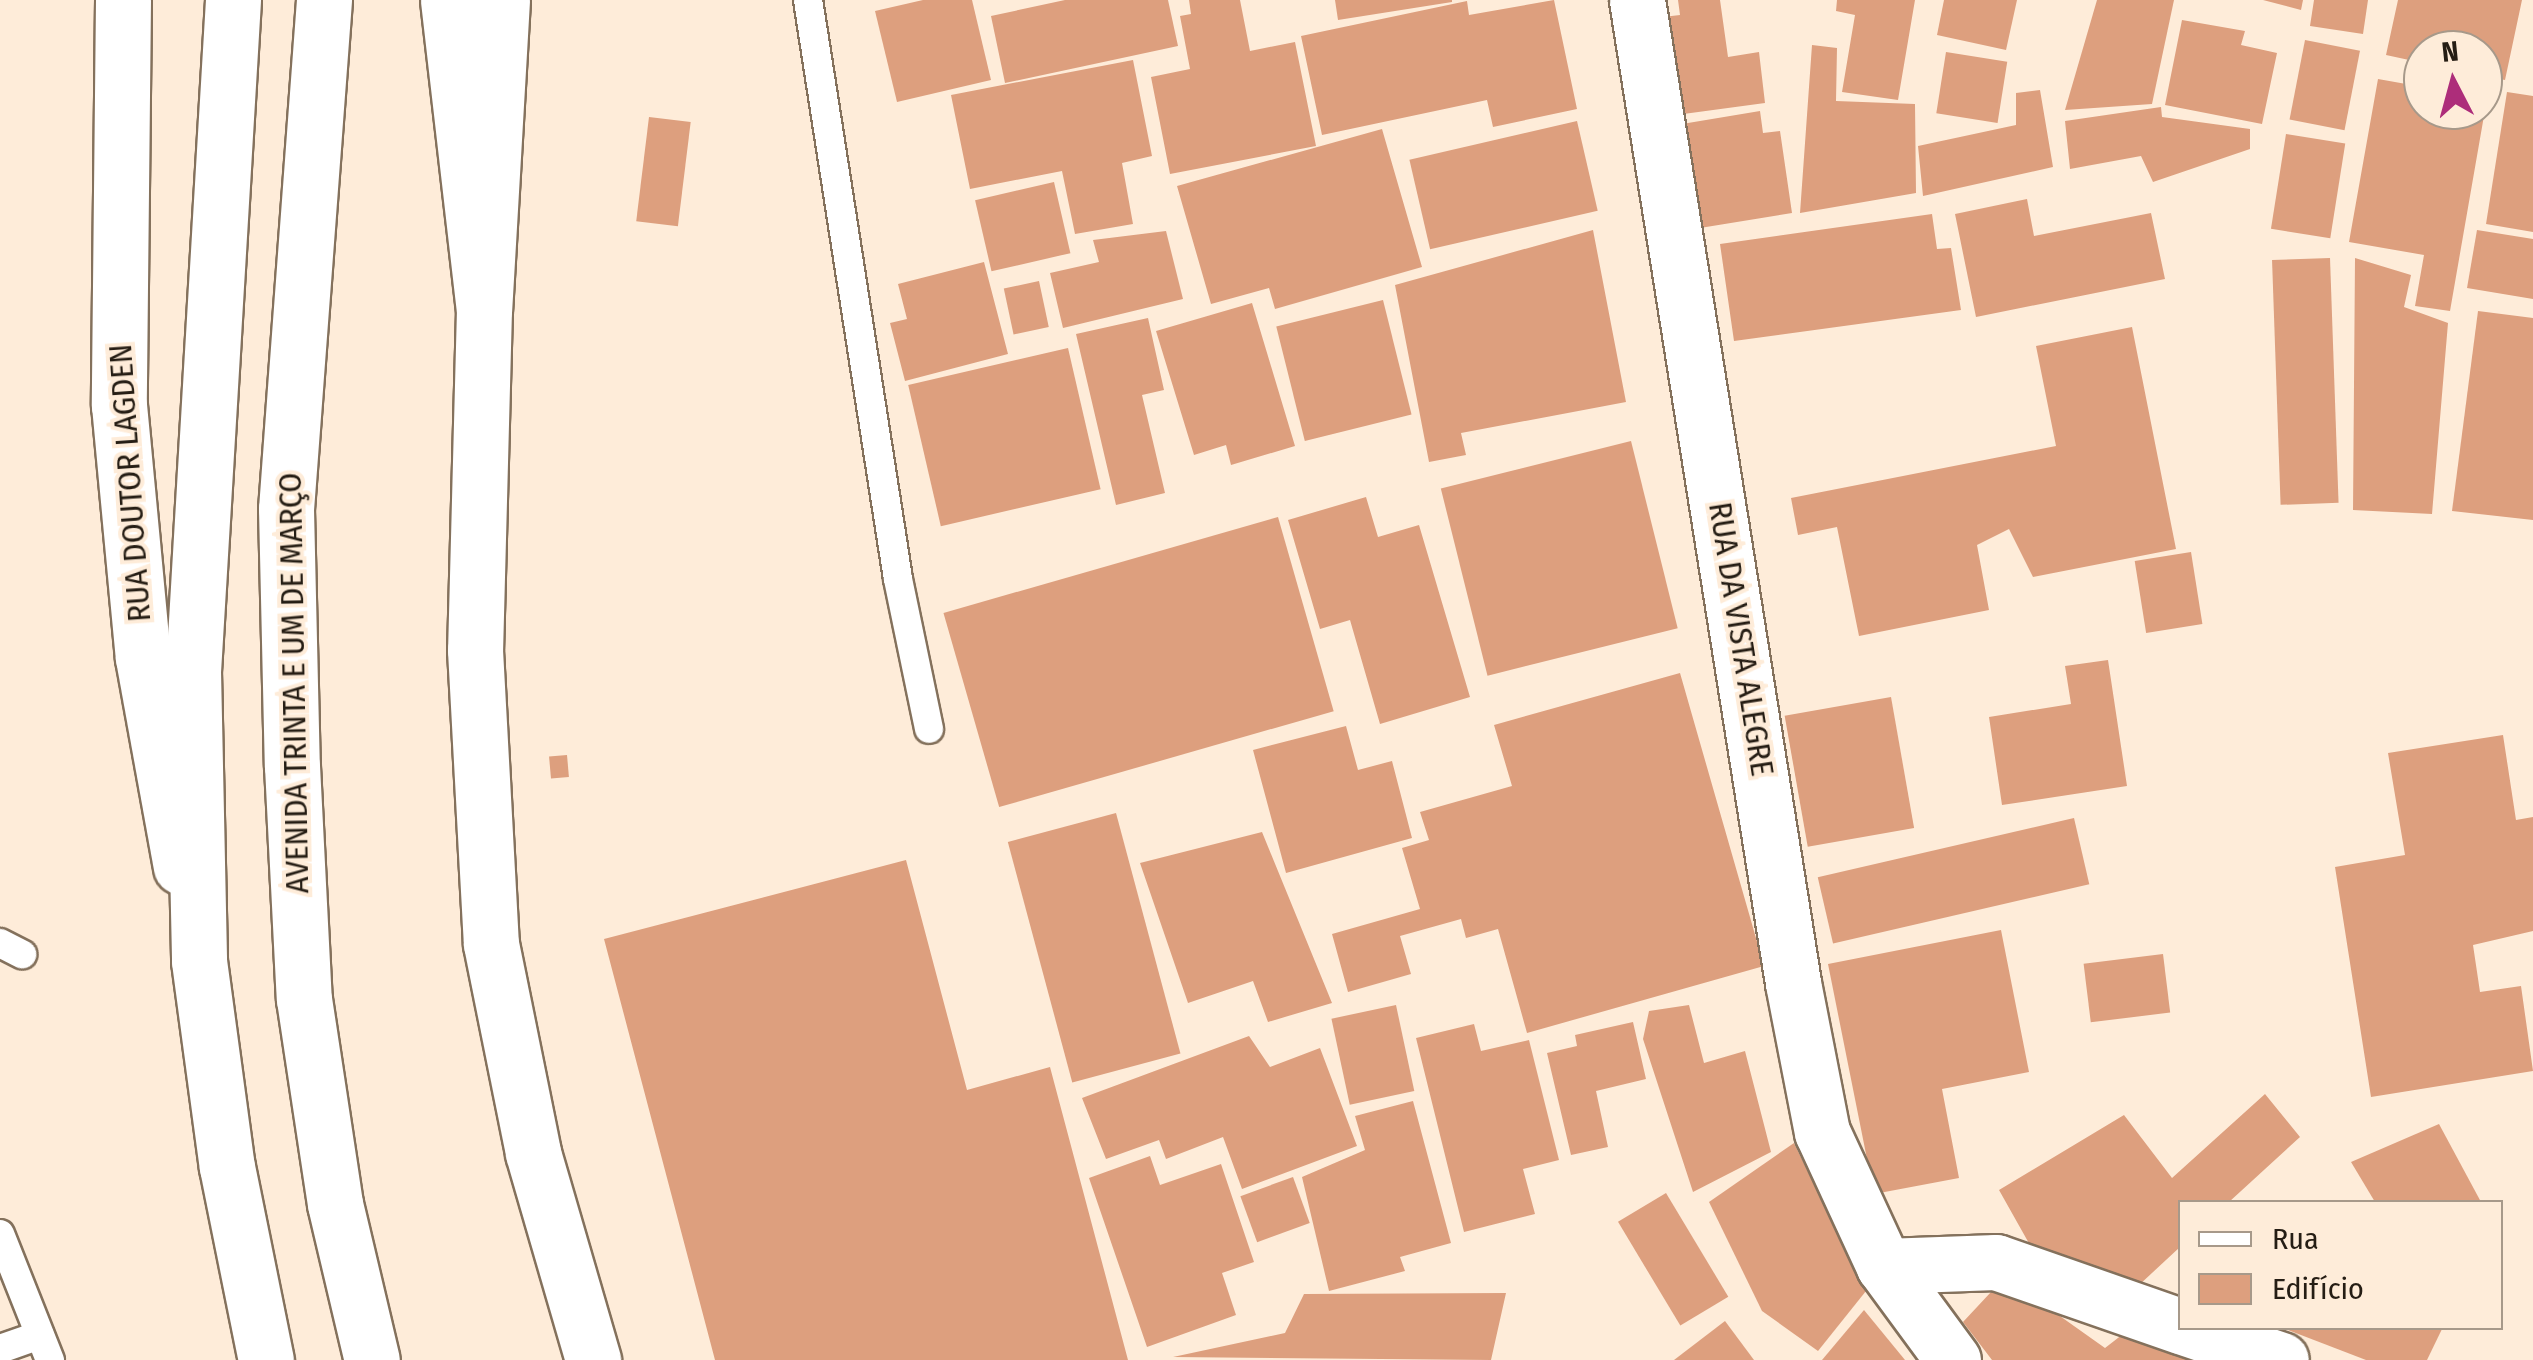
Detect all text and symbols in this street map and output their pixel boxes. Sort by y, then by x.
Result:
north arrow [2403,30,2503,130]
text: N [2440,34,2460,69]
street label: RUA DOUTOR LAGDEN [101,343,159,623]
street label: AVENIDA TRINTA E UM DE MARÇO [271,472,317,894]
street label: RUA DA VISTA ALEGRE [1700,499,1782,779]
legend [2178,1200,2503,1330]
text: Rua [2272,1221,2319,1257]
text: Edifício [2272,1271,2364,1307]

